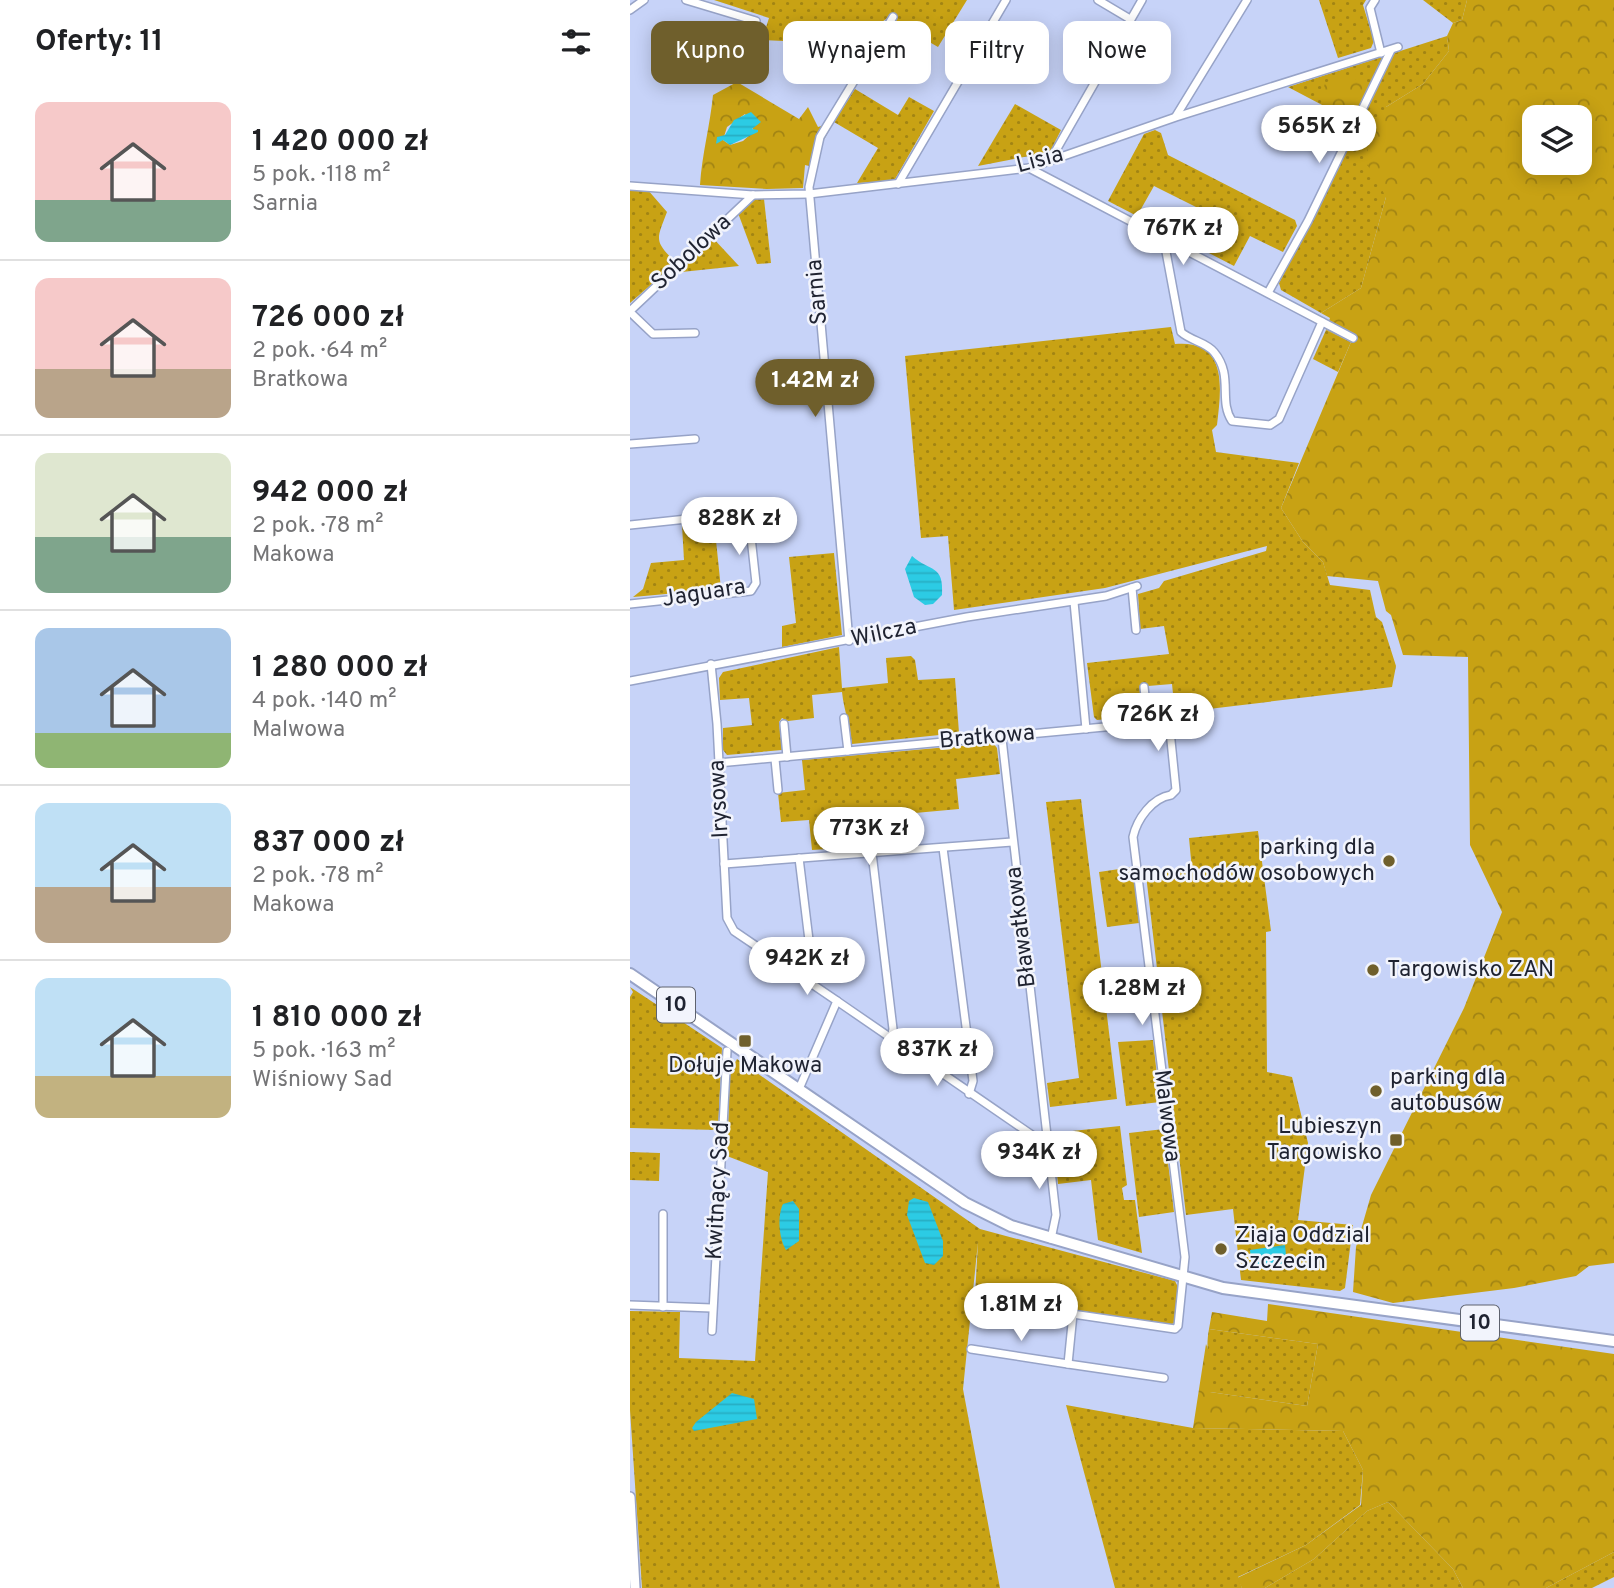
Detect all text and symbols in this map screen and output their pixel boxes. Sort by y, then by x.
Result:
chip: Kupno [651,21,769,84]
chip: Wynajem [783,21,931,84]
chip: Filtry [945,21,1049,84]
chip: Nowe [1063,21,1171,84]
icon: filters [557,23,595,61]
text: Oferty: 11 [35,24,163,61]
map controls [1522,105,1592,175]
button: layers [1522,105,1592,175]
pin: 565K zł [1254,106,1384,165]
text: 565K zł [1277,113,1361,142]
text: 1 420 000 zł [252,124,428,161]
icon: home [91,130,175,214]
street label: Lisia [1013,141,1067,181]
text: 5 pok. · 118 m² [252,161,391,190]
text: Sarnia [252,190,318,219]
pin: 767K zł [1118,208,1248,267]
street label: Sobolowa [646,209,738,297]
text: 767K zł [1144,215,1222,244]
street label: Sarnia [801,258,835,326]
text: 726 000 zł [252,300,404,337]
icon: home [91,306,175,390]
text: 2 pok. · 64 m² [252,337,387,366]
pin: 1.42M zł [743,360,887,419]
text: Bratkowa [252,366,348,395]
text: 1.42M zł [771,367,859,396]
text: 942 000 zł [252,475,408,512]
icon: home [91,481,175,565]
pin: 828K zł [674,498,804,557]
text: 828K zł [697,505,781,534]
text: 2 pok. · 78 m² [252,512,384,541]
text: Makowa [252,541,334,570]
street label: Jaguara [660,573,748,615]
street label: Wilcza [849,613,919,655]
text: 1 280 000 zł [252,650,427,687]
icon: home [91,656,175,740]
text: 4 pok. · 140 m² [252,687,397,716]
pin: 726K zł [1093,694,1223,753]
text: 726K zł [1117,701,1199,730]
text: Malwowa [252,716,345,745]
street label: Bratkowa [938,719,1036,757]
street label: Irysowa [703,759,737,839]
pin: 773K zł [804,808,934,867]
text: 773K zł [829,815,909,844]
text: 837 000 zł [252,825,404,862]
icon: home [91,831,175,915]
place label: parking dla samochodów osobowych [1119,834,1375,889]
marker: parking dla samochodów osobowych [1381,853,1397,869]
text: 2 pok. · 78 m² [252,862,384,891]
street label: Bławatkowa [1000,865,1044,989]
text: Makowa [252,891,334,920]
pin: 942K zł [742,937,872,997]
text: 942K zł [765,945,849,974]
place label: Targowisko ZAN [1387,956,1554,985]
marker: Targowisko ZAN [1365,962,1381,978]
pin: 1.28M zł [1070,968,1214,1027]
text: 1.28M zł [1099,975,1185,1004]
road number: 10 [657,988,695,1023]
text: 1 810 000 zł [252,1000,421,1037]
icon: home [91,1006,175,1090]
pin: 837K zł [872,1028,1002,1088]
marker: Dołuje Makowa [737,1033,753,1049]
text: 837K zł [896,1036,978,1065]
text: 5 pok. · 163 m² [252,1037,396,1066]
place label: Dołuje Makowa [668,1052,822,1081]
place label: parking dla autobusów [1390,1064,1505,1119]
text: Wiśniowy Sad [252,1066,393,1095]
street label: Malwowa [1146,1068,1186,1164]
marker: parking dla autobusów [1368,1083,1384,1099]
place label: Lubieszyn Targowisko [1266,1113,1382,1168]
street label: Kwitnący Sad [701,1121,737,1261]
pin: 934K zł [974,1132,1104,1191]
marker: Lubieszyn Targowisko [1388,1132,1404,1148]
text: 934K zł [997,1139,1081,1168]
place label: Ziaja Oddzial Szczecin [1235,1222,1370,1277]
marker: Ziaja Oddzial Szczecin [1213,1241,1229,1257]
pin: 1.81M zł [949,1284,1093,1343]
text: 1.81M zł [980,1291,1062,1320]
road number: 10 [1461,1306,1499,1340]

